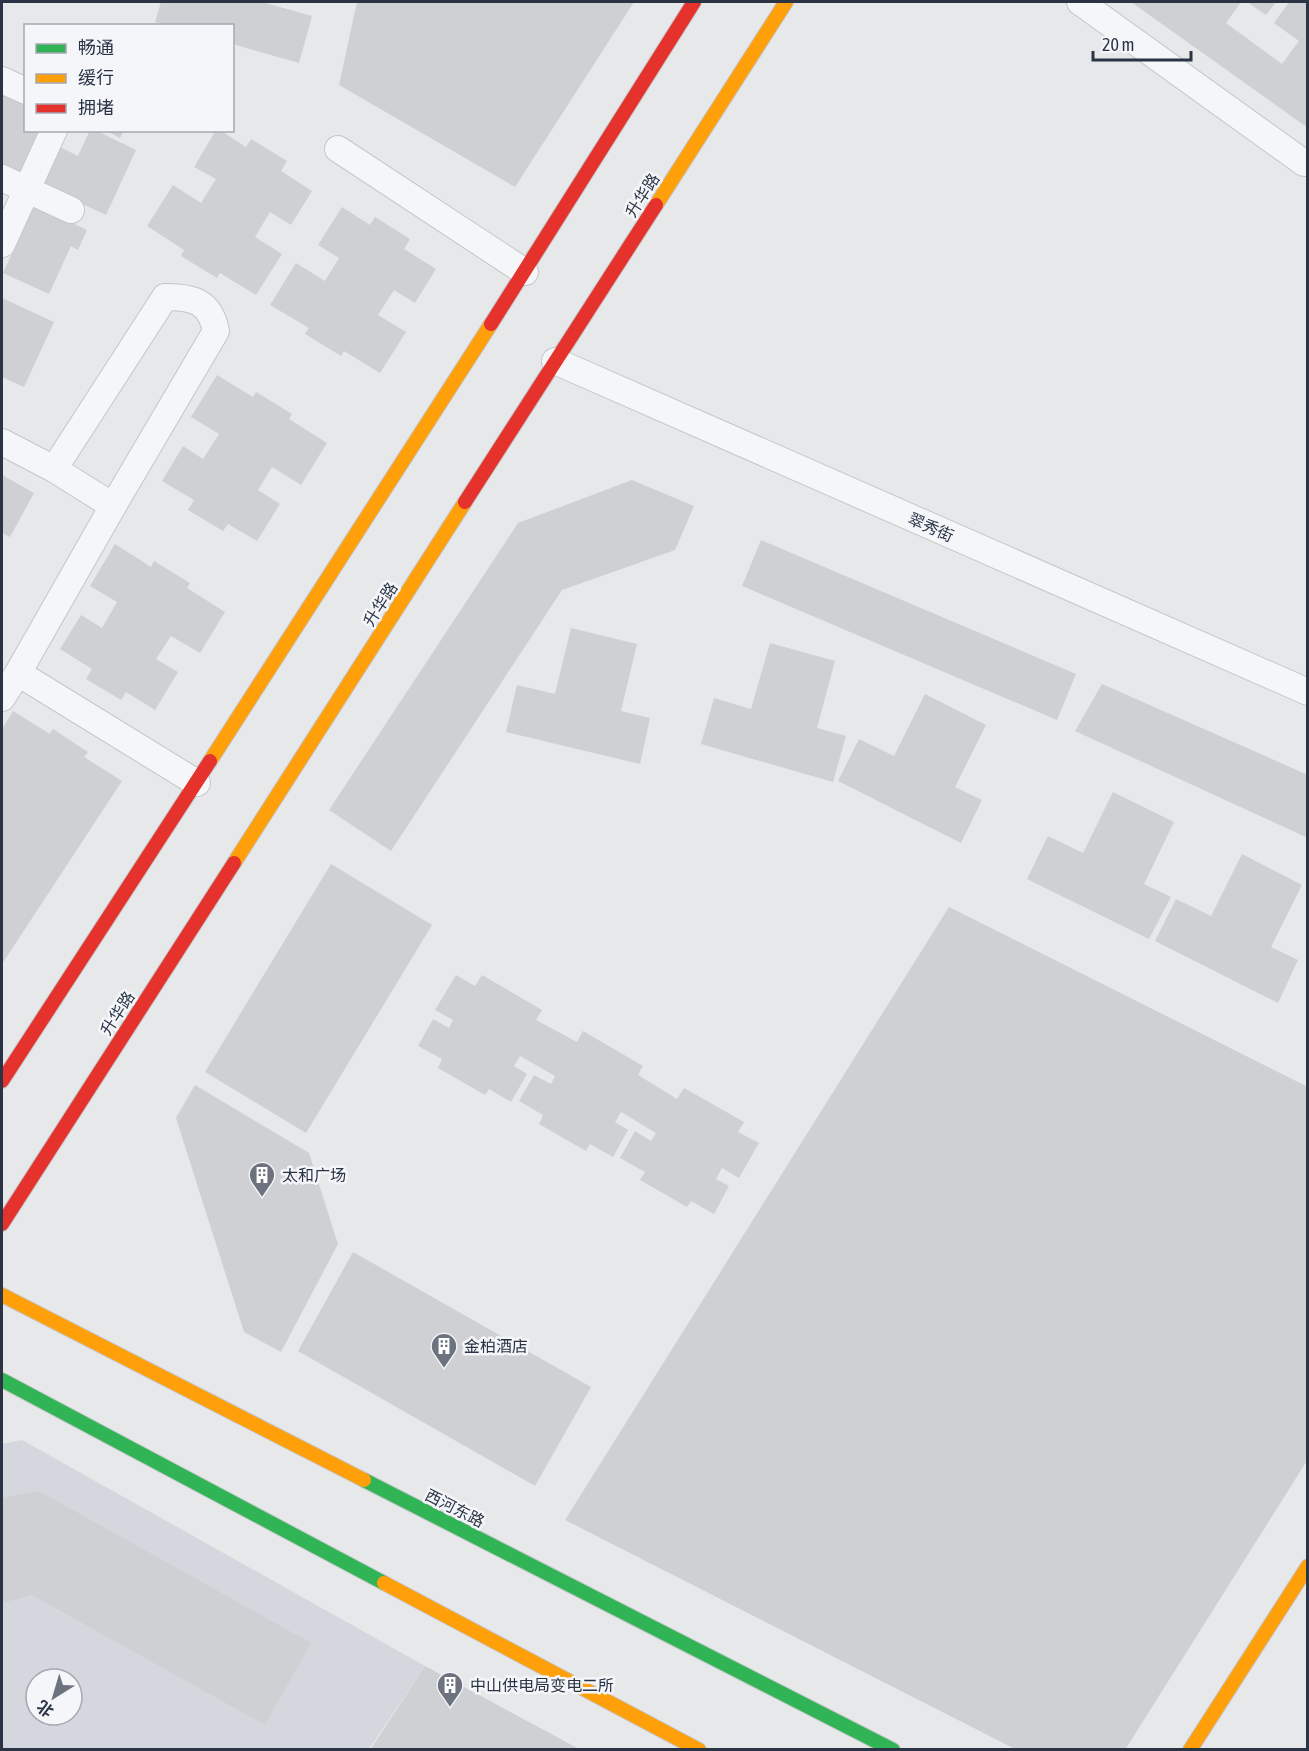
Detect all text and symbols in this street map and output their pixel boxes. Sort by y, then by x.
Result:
legend [24,24,234,132]
scale bar [1093,24,1190,62]
text: 20 m [1102,34,1134,55]
text: 畅通 [78,37,114,58]
text: 缓行 [78,67,114,88]
text: 拥堵 [78,97,114,118]
street label: 升华路 [621,170,663,220]
street label: 翠秀街 [905,509,957,545]
street label: 升华路 [359,579,401,629]
street label: 升华路 [96,988,138,1038]
building icon: 太和广场 [247,1160,277,1198]
place label: 太和广场 [282,1166,346,1184]
building icon: 金柏酒店 [429,1331,459,1369]
place label: 金柏酒店 [464,1337,528,1355]
street label: 西河东路 [422,1485,488,1531]
north arrow [24,1667,84,1727]
building icon: 中山供电局变电二所 [435,1670,465,1708]
place label: 中山供电局变电二所 [470,1676,614,1694]
text: 北 [33,1697,57,1721]

